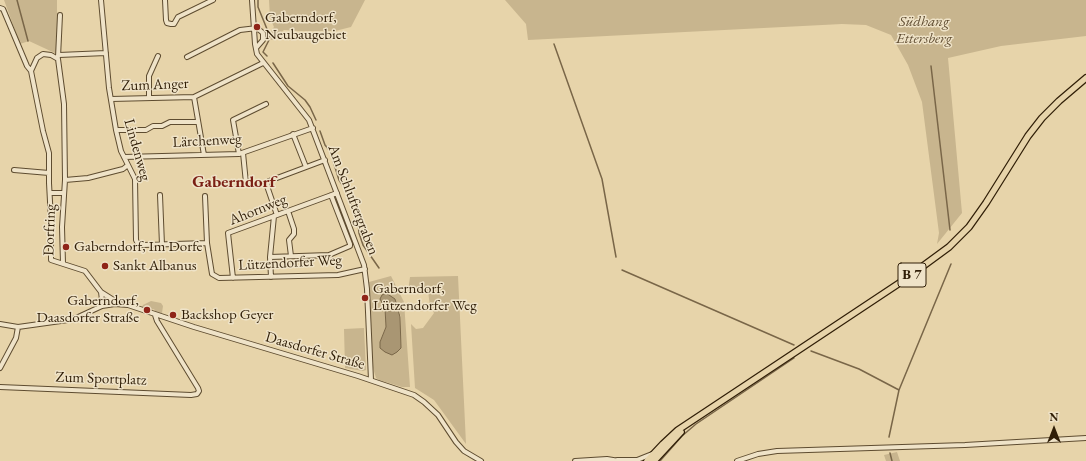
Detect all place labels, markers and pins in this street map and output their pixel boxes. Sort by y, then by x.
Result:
place label: Gaberndorf, Neubaugebiet [265,9,346,44]
marker: Gaberndorf, Neubaugebiet [252,22,262,32]
place label: Gaberndorf, Im Dorfe [74,238,202,256]
marker: Gaberndorf, Im Dorfe [61,242,71,252]
place label: Sankt Albanus [113,257,197,275]
marker: Sankt Albanus [100,261,110,271]
place label: Gaberndorf, Lützendorfer Weg [373,280,477,315]
place label: Gaberndorf, Daasdorfer Straße [37,292,139,327]
marker: Gaberndorf, Lützendorfer Weg [360,293,370,303]
marker: Gaberndorf, Daasdorfer Straße [142,305,152,315]
place label: Backshop Geyer [181,306,274,324]
marker: Backshop Geyer [168,310,178,320]

